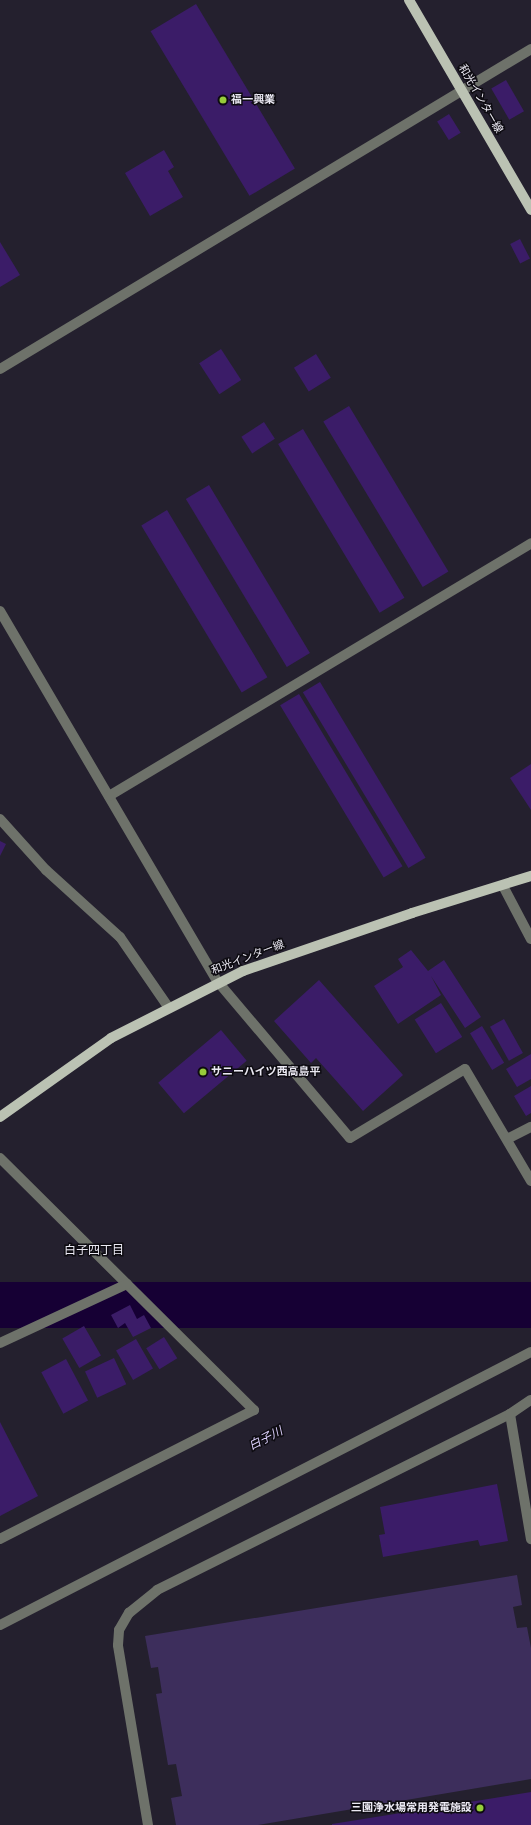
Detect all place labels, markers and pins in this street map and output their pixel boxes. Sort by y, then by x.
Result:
place label: 福一興業 [231,93,275,107]
marker: 福一興業 [218,95,228,105]
place label: サニーハイツ西高島平 [211,1065,321,1079]
marker: サニーハイツ西高島平 [198,1067,208,1077]
place label: 三園浄水場常用発電施設 [351,1801,472,1815]
marker: 三園浄水場常用発電施設 [475,1803,485,1813]

